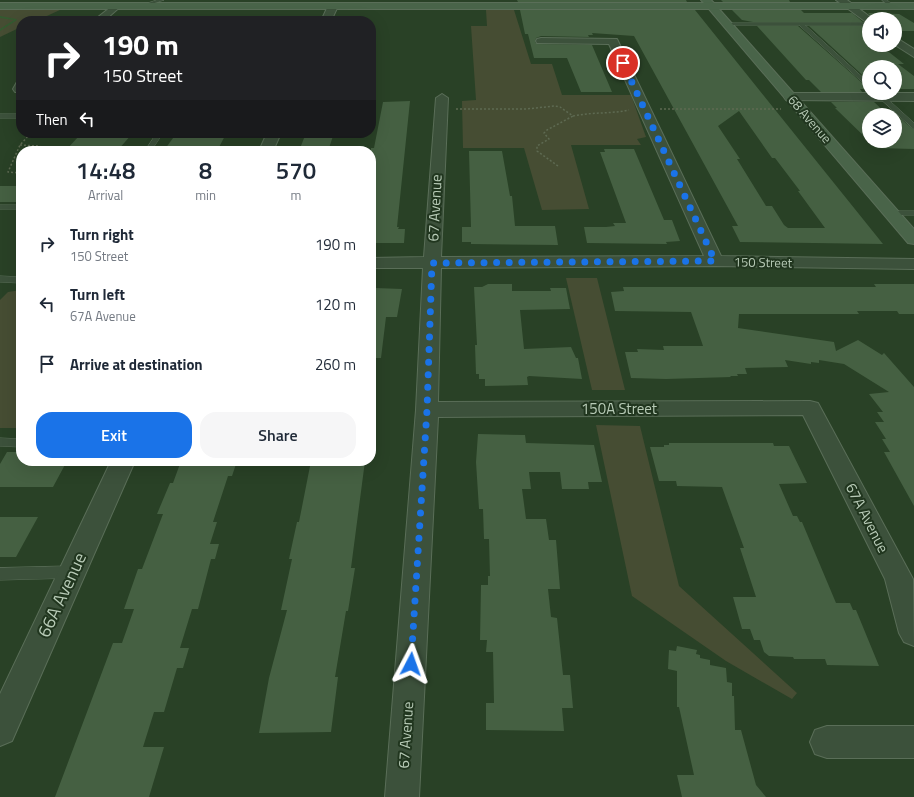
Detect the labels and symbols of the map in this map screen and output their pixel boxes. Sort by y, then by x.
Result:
pin [606,46,640,80]
street label: 68 Avenue [783,91,837,147]
street label: 67 Avenue [421,174,448,242]
street label: 150 Street [734,251,793,273]
street label: 150A Street [581,397,658,420]
street label: 67A Avenue [840,479,895,557]
street label: 66A Avenue [30,548,93,642]
position arrow [390,643,432,685]
street label: 67 Avenue [392,701,419,769]

